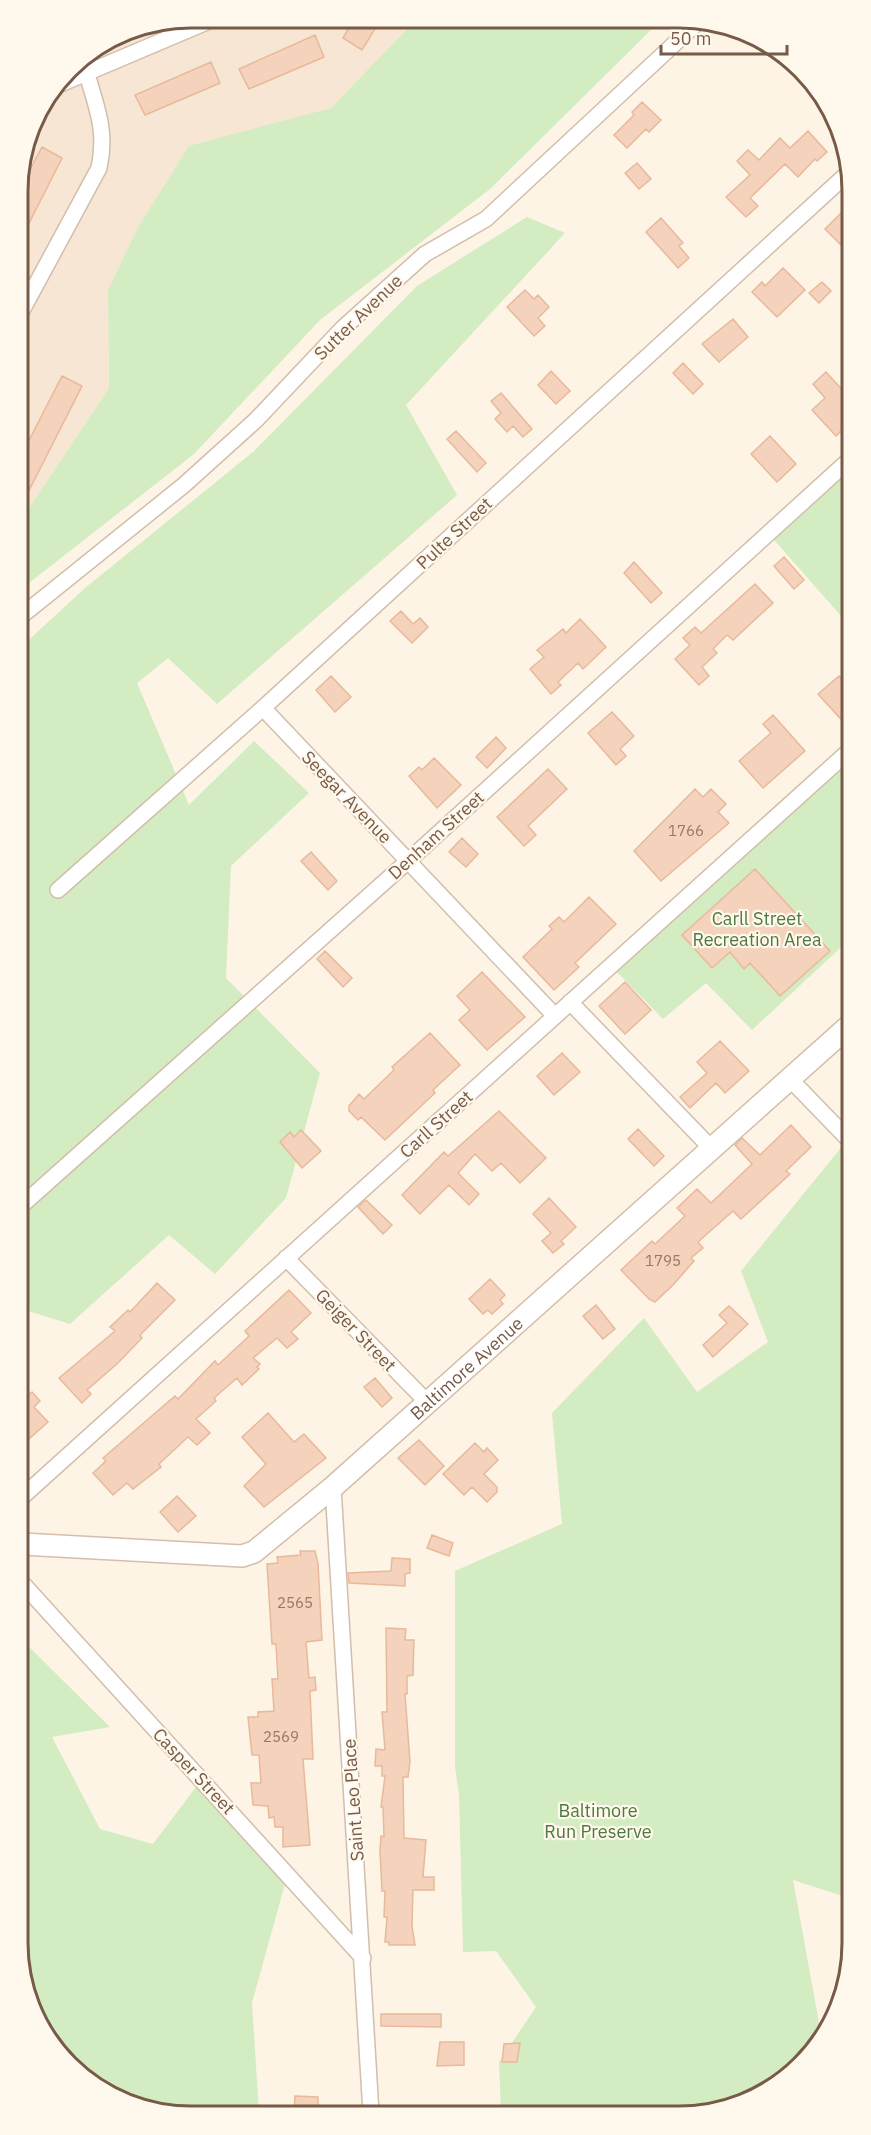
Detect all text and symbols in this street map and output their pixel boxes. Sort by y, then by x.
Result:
scale bar [661,18,787,56]
text: 50 m [670,27,712,50]
street label: Sutter Avenue [309,269,407,365]
street label: Pulte Street [411,492,497,574]
street label: Seegar Avenue [297,746,397,848]
street label: Denham Street [383,786,489,884]
house number: 1766 [668,821,704,840]
park label: Carll Street Recreation Area [692,907,822,951]
street label: Carll Street [395,1085,477,1163]
house number: 1795 [645,1251,681,1270]
street label: Geiger Street [311,1284,401,1376]
street label: Baltimore Avenue [405,1311,528,1424]
house number: 2565 [277,1593,313,1612]
street label: Casper Street [148,1723,240,1819]
house number: 2569 [263,1727,299,1746]
street label: Saint Leo Place [337,1738,369,1862]
park label: Baltimore Run Preserve [544,1799,652,1843]

